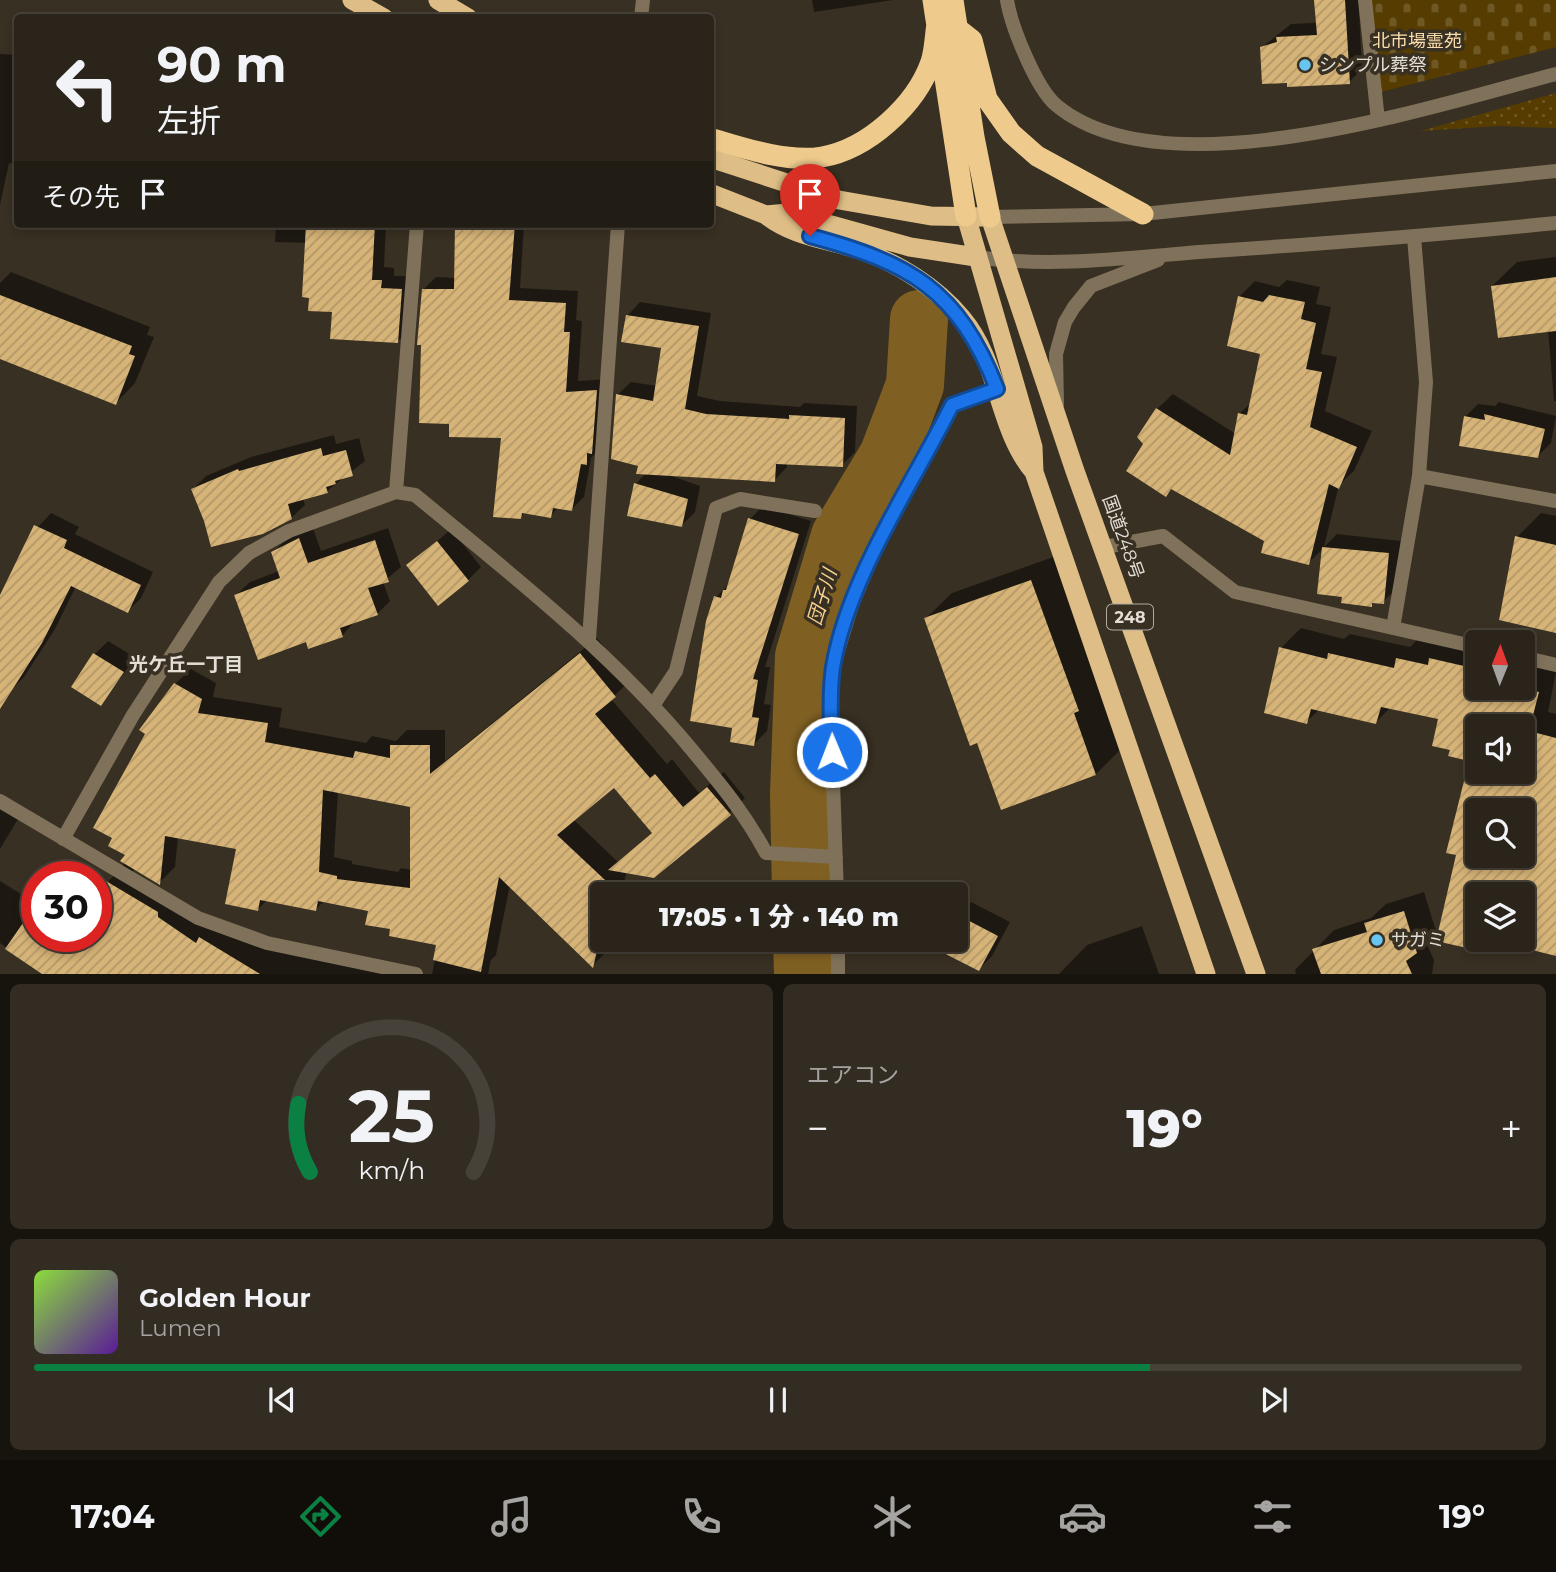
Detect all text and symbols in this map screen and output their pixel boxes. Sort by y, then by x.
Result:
park label: 北市場霊苑 [1372,30,1462,52]
text: 90 m [157,35,287,94]
icon: left [42,42,133,133]
place label: シンプル葬祭 [1319,54,1426,76]
marker: シンプル葬祭 [1297,57,1313,73]
text: 左折 [157,101,221,140]
pin [780,164,840,236]
icon: arrive [134,175,172,213]
icon: arrive [791,175,829,213]
text: その先 [42,181,120,213]
street label: 国道248号 [1098,492,1148,582]
water label: 団子川 [803,564,842,628]
road number: 248 [1107,604,1153,630]
north arrow [1465,630,1535,700]
map controls [1465,630,1535,952]
district label: 光ケ丘一丁目 [129,653,243,676]
button: sound [1465,714,1535,784]
position arrow [795,715,869,789]
button: search [1465,798,1535,868]
speed limit sign: 30 [21,861,112,952]
button: layers [1465,882,1535,952]
text: 17:05 · 1 分 · 140 m [659,901,899,933]
place label: サガミ [1391,929,1445,951]
marker: サガミ [1369,932,1385,948]
text: エアコン [807,1061,899,1089]
text: 25 [348,1073,435,1161]
text: 19° [1126,1097,1203,1160]
text: − [807,1105,829,1152]
text: + [1500,1105,1522,1152]
text: km/h [358,1155,425,1185]
text: Golden Hour [139,1282,311,1314]
text: Lumen [139,1314,222,1342]
icon: previous [263,1381,301,1419]
icon: pause [759,1381,797,1419]
icon: next [1255,1381,1293,1419]
icon: directions [296,1492,345,1541]
icon: music [487,1492,536,1541]
icon: phone [677,1492,726,1541]
icon: climate [868,1492,917,1541]
icon: car [1058,1492,1107,1541]
icon: filters [1248,1492,1297,1541]
text: 17:04 [71,1497,155,1536]
text: 19° [1439,1497,1485,1536]

